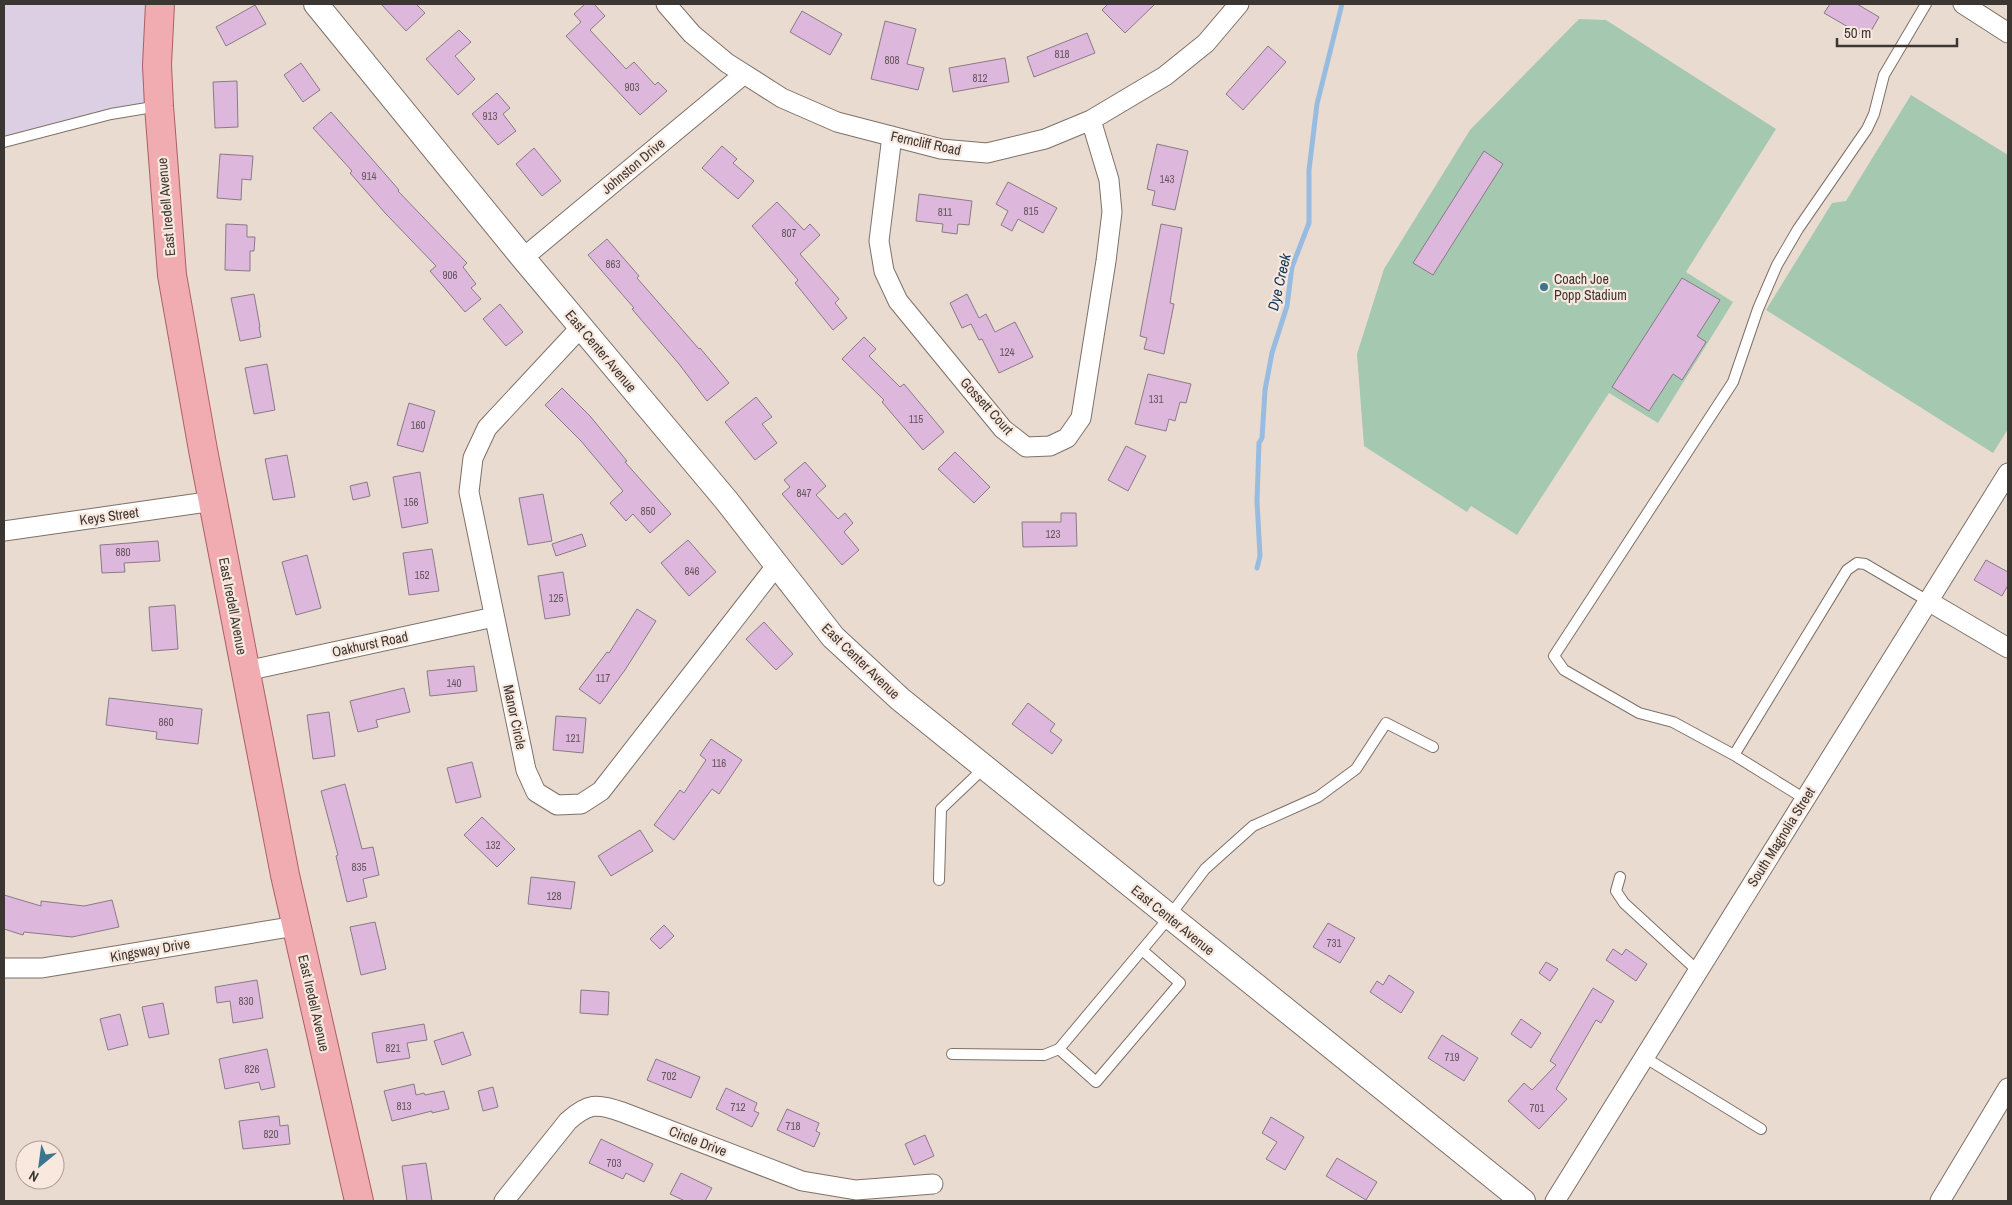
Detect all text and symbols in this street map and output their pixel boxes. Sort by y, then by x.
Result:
scale bar [1837,15,1957,47]
text: 50 m [1844,22,1871,43]
house number: 818 [1054,47,1070,61]
house number: 808 [884,53,900,67]
house number: 812 [972,71,988,85]
house number: 903 [624,80,640,94]
house number: 913 [482,109,498,123]
street label: Ferncliff Road [889,127,963,159]
street label: Johnston Drive [598,134,668,198]
street label: East Iredell Avenue [153,157,179,257]
house number: 914 [361,169,377,183]
house number: 143 [1159,172,1175,186]
house number: 815 [1023,204,1039,218]
house number: 811 [938,205,952,219]
house number: 807 [781,226,797,240]
water label: Dye Creek [1262,251,1296,313]
house number: 863 [605,257,621,271]
house number: 906 [442,268,458,282]
place label: Coach Joe Popp Stadium [1554,270,1627,304]
marker: Coach Joe Popp Stadium [1538,281,1550,293]
street label: East Center Avenue [561,306,641,396]
house number: 124 [999,345,1015,359]
street label: Gossett Court [957,374,1017,438]
house number: 131 [1148,392,1164,406]
house number: 115 [909,412,923,426]
house number: 160 [410,418,426,432]
house number: 847 [796,486,812,500]
house number: 156 [403,495,419,509]
street label: Keys Street [78,503,140,529]
house number: 850 [640,504,656,518]
house number: 123 [1045,527,1061,541]
house number: 880 [115,545,131,559]
street label: East Iredell Avenue [215,556,251,656]
house number: 846 [684,564,700,578]
house number: 152 [414,568,430,582]
house number: 125 [548,591,564,605]
street label: East Center Avenue [818,619,904,703]
street label: Oakhurst Road [330,627,410,661]
house number: 117 [596,671,610,685]
house number: 140 [446,676,462,690]
street label: Manor Circle [499,683,531,751]
house number: 860 [158,715,174,729]
house number: 121 [565,731,581,745]
house number: 116 [712,756,726,770]
street label: South Magnolia Street [1743,784,1819,890]
house number: 132 [485,838,501,852]
house number: 835 [351,860,367,874]
street label: East Center Avenue [1128,881,1218,959]
house number: 128 [546,889,562,903]
street label: Kingsway Drive [109,934,191,966]
house number: 731 [1326,936,1342,950]
street label: East Iredell Avenue [294,953,334,1053]
house number: 830 [238,994,254,1008]
house number: 821 [385,1041,401,1055]
house number: 719 [1444,1050,1460,1064]
house number: 826 [244,1062,260,1076]
house number: 702 [661,1069,677,1083]
house number: 813 [396,1099,412,1113]
house number: 712 [730,1100,746,1114]
house number: 701 [1529,1101,1545,1115]
house number: 718 [785,1119,801,1133]
street label: Circle Drive [666,1122,730,1160]
house number: 820 [263,1127,279,1141]
north arrow [15,1140,65,1190]
house number: 703 [606,1156,622,1170]
text: N [26,1166,42,1186]

